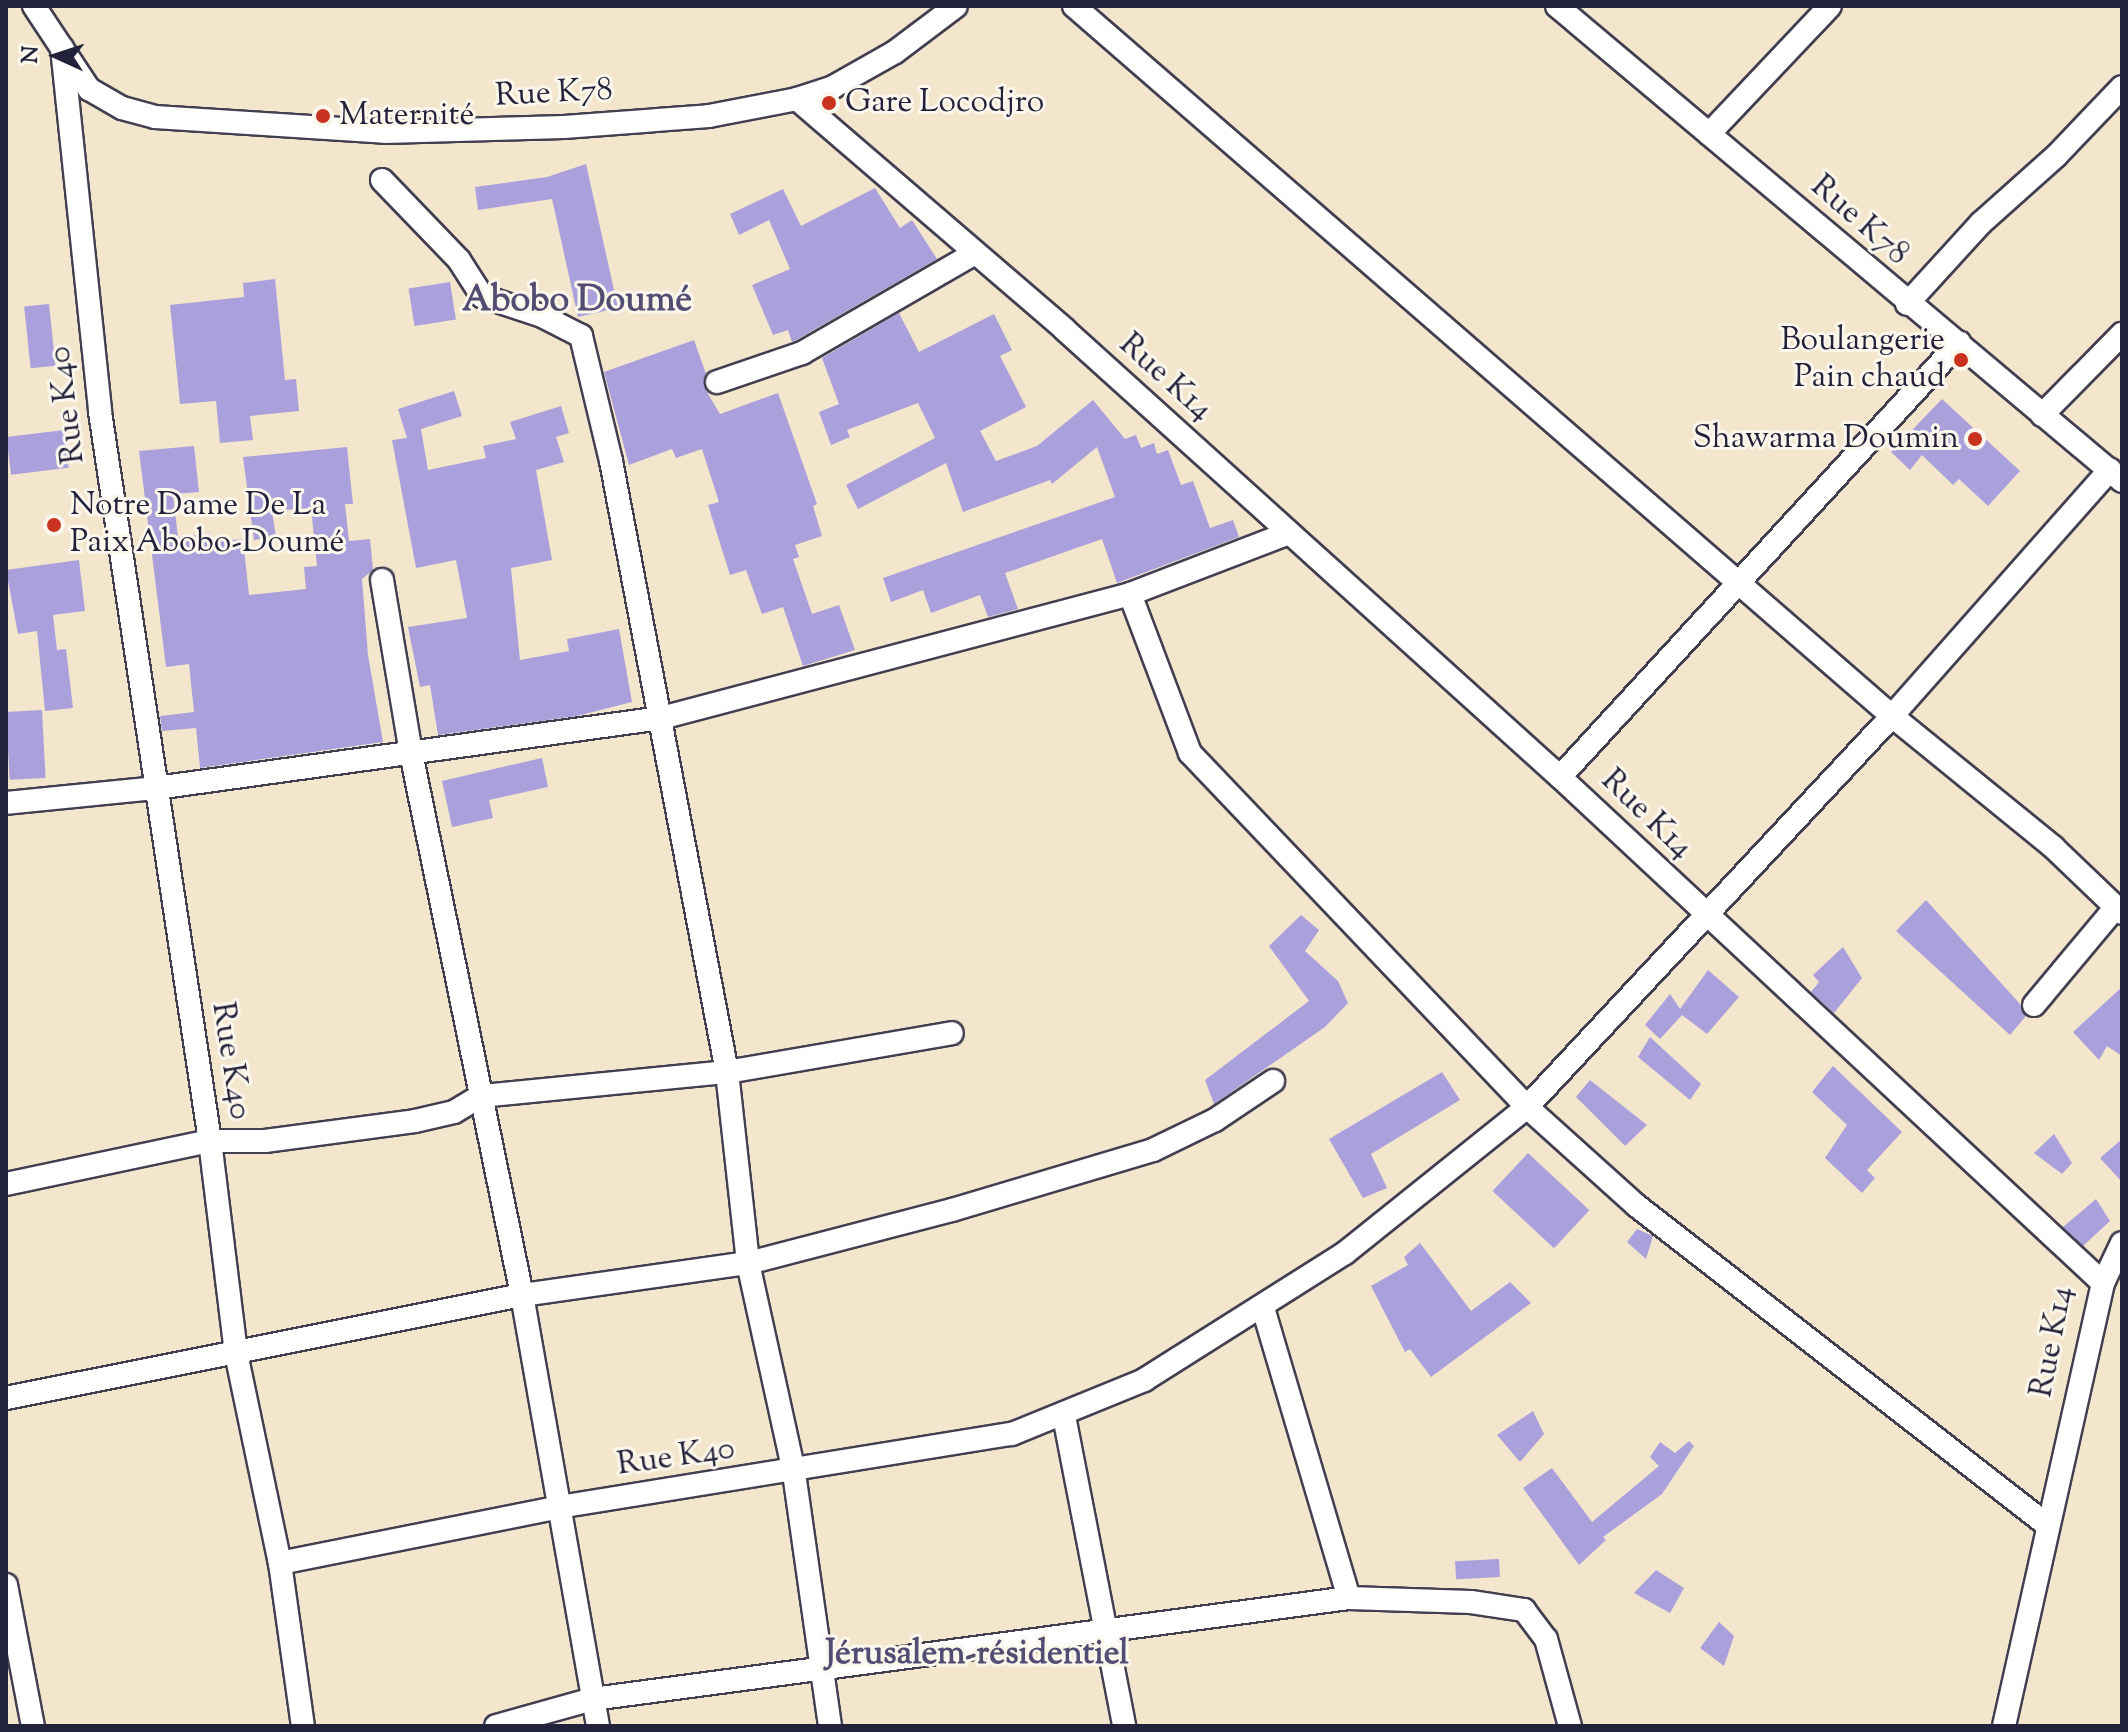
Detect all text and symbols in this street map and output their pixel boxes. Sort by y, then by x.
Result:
north arrow [16,16,96,96]
text: N [16,45,48,64]
street label: Rue K78 [494,72,614,116]
place label: Gare Locodjro [845,84,1044,122]
marker: Gare Locodjro [820,94,838,112]
place label: Maternité [339,97,474,135]
marker: Maternité [314,107,332,125]
street label: Rue K78 [1802,168,1916,274]
district label: Abobo Doumé [462,280,692,324]
place label: Boulangerie Pain chaud [1780,323,1945,398]
street label: Rue K14 [1110,326,1220,430]
street label: Rue K40 [42,344,94,466]
marker: Boulangerie Pain chaud [1952,351,1970,369]
place label: Shawarma Doumin [1693,420,1959,458]
marker: Shawarma Doumin [1966,430,1984,448]
place label: Notre Dame De La Paix Abobo-Doumé [70,488,344,563]
marker: Notre Dame De La Paix Abobo-Doumé [45,516,63,534]
street label: Rue K14 [1592,762,1700,868]
street label: Rue K40 [202,1000,258,1122]
street label: Rue K14 [2023,1283,2083,1401]
street label: Rue K40 [615,1431,737,1485]
district label: Jérusalem-résidentiel [825,1635,1129,1675]

